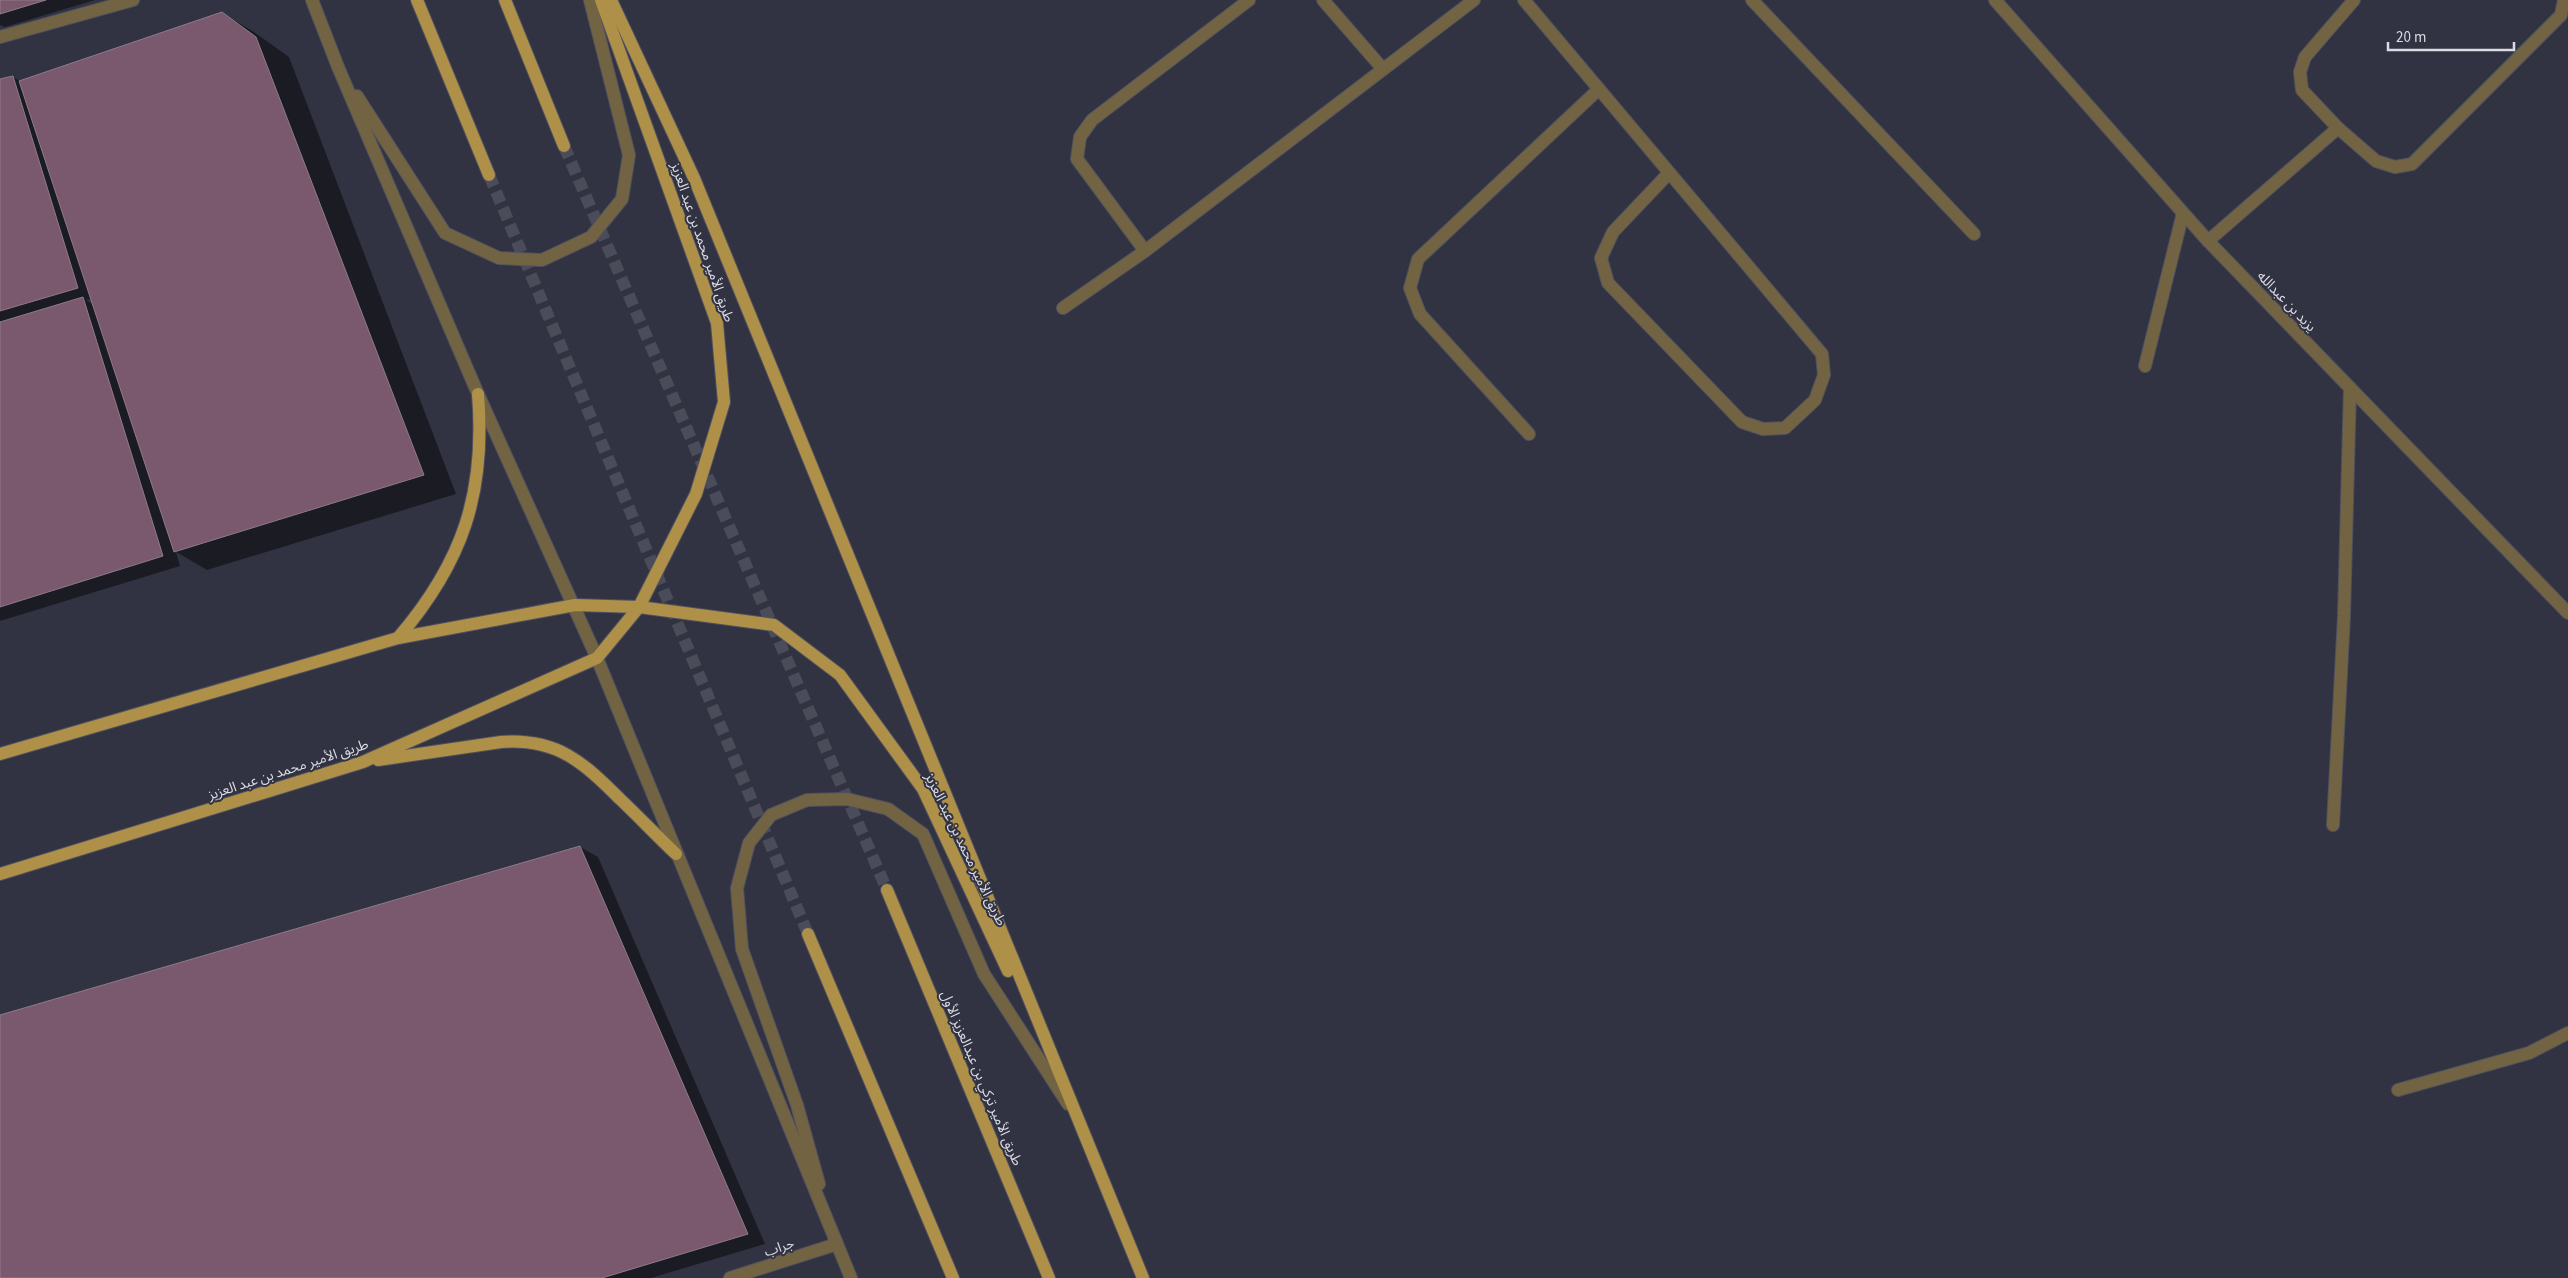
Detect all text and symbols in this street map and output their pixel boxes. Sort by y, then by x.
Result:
scale bar [2388,20,2514,52]
text: 20 m [2396,27,2426,48]
street label: طريق الأمير محمد بن عبد العزيز [665,159,739,325]
street label: يزيد بن عبدالله [2252,267,2321,337]
street label: طريق الأمير محمد بن عبد العزيز [204,734,371,806]
street label: طريق الأمير محمد بن عبد العزيز [919,769,1011,929]
street label: طريق الأمير تركي بن عبدالعزيز الأول [935,988,1027,1169]
street label: جراب [762,1234,797,1262]

